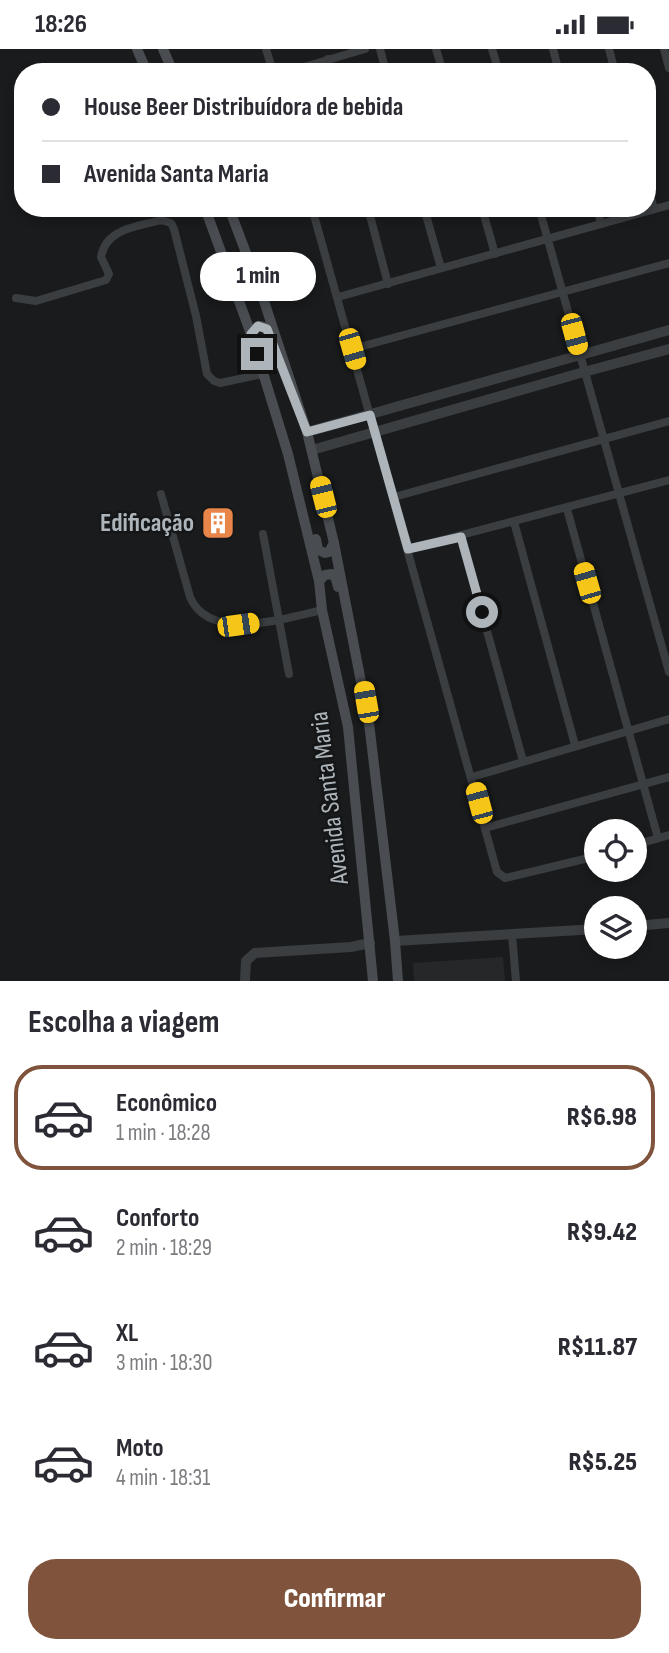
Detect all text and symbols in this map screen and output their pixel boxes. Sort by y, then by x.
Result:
text: 18:26 [35,9,87,40]
text: House Beer Distribuídora de bebida [84,92,403,123]
text: Avenida Santa Maria [84,159,269,190]
callout: 1 min [199,253,315,301]
text: 1 min [236,262,280,290]
car [559,311,590,357]
car [337,326,368,372]
route end [241,338,273,370]
car [308,474,339,520]
building icon: Edificação [199,504,237,542]
place label: Edificação [100,508,194,539]
car [572,560,603,606]
route start [466,596,498,628]
car [216,612,261,638]
car [353,679,380,725]
street label: Avenida Santa Maria [304,710,356,887]
car [464,780,495,826]
map controls [584,819,647,959]
button: locate [584,819,647,882]
button: layers [584,896,647,959]
text: Escolha a viagem [28,1003,220,1042]
icon: car [32,1086,95,1149]
text: Econômico [116,1088,217,1119]
text: R$6.98 [567,1102,637,1133]
text: 1 min · 18:28 [116,1119,211,1147]
icon: car [32,1201,95,1264]
text: Conforto [116,1203,199,1234]
text: R$9.42 [567,1217,637,1248]
text: 2 min · 18:29 [116,1234,212,1262]
icon: car [32,1316,95,1379]
text: XL [116,1318,138,1349]
text: R$11.87 [558,1332,637,1363]
text: 3 min · 18:30 [116,1349,212,1377]
icon: car [32,1431,95,1494]
text: Moto [116,1433,164,1464]
text: R$5.25 [568,1447,637,1478]
text: 4 min · 18:31 [116,1464,210,1492]
button: Confirmar [28,1559,641,1639]

